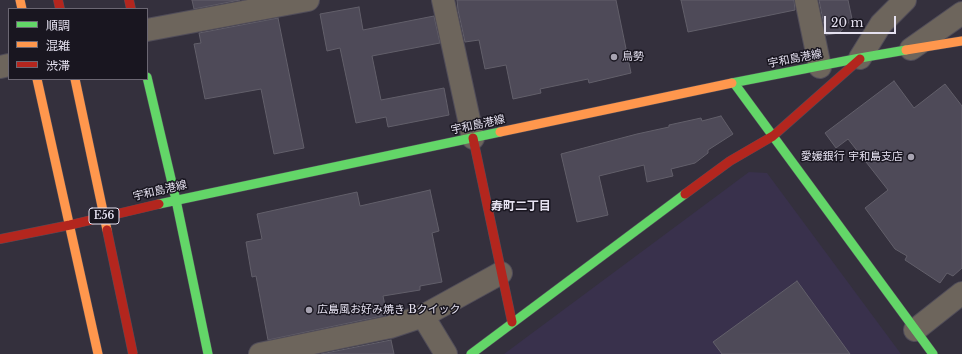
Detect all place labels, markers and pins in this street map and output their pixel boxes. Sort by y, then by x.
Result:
place label: 鳥勢 [622,50,644,64]
marker: 鳥勢 [609,52,619,62]
place label: 愛媛銀行 宇和島支店 [801,150,903,164]
marker: 愛媛銀行 宇和島支店 [906,152,916,162]
place label: 広島風お好み焼き Bクイック [317,303,461,317]
marker: 広島風お好み焼き Bクイック [304,305,314,315]

